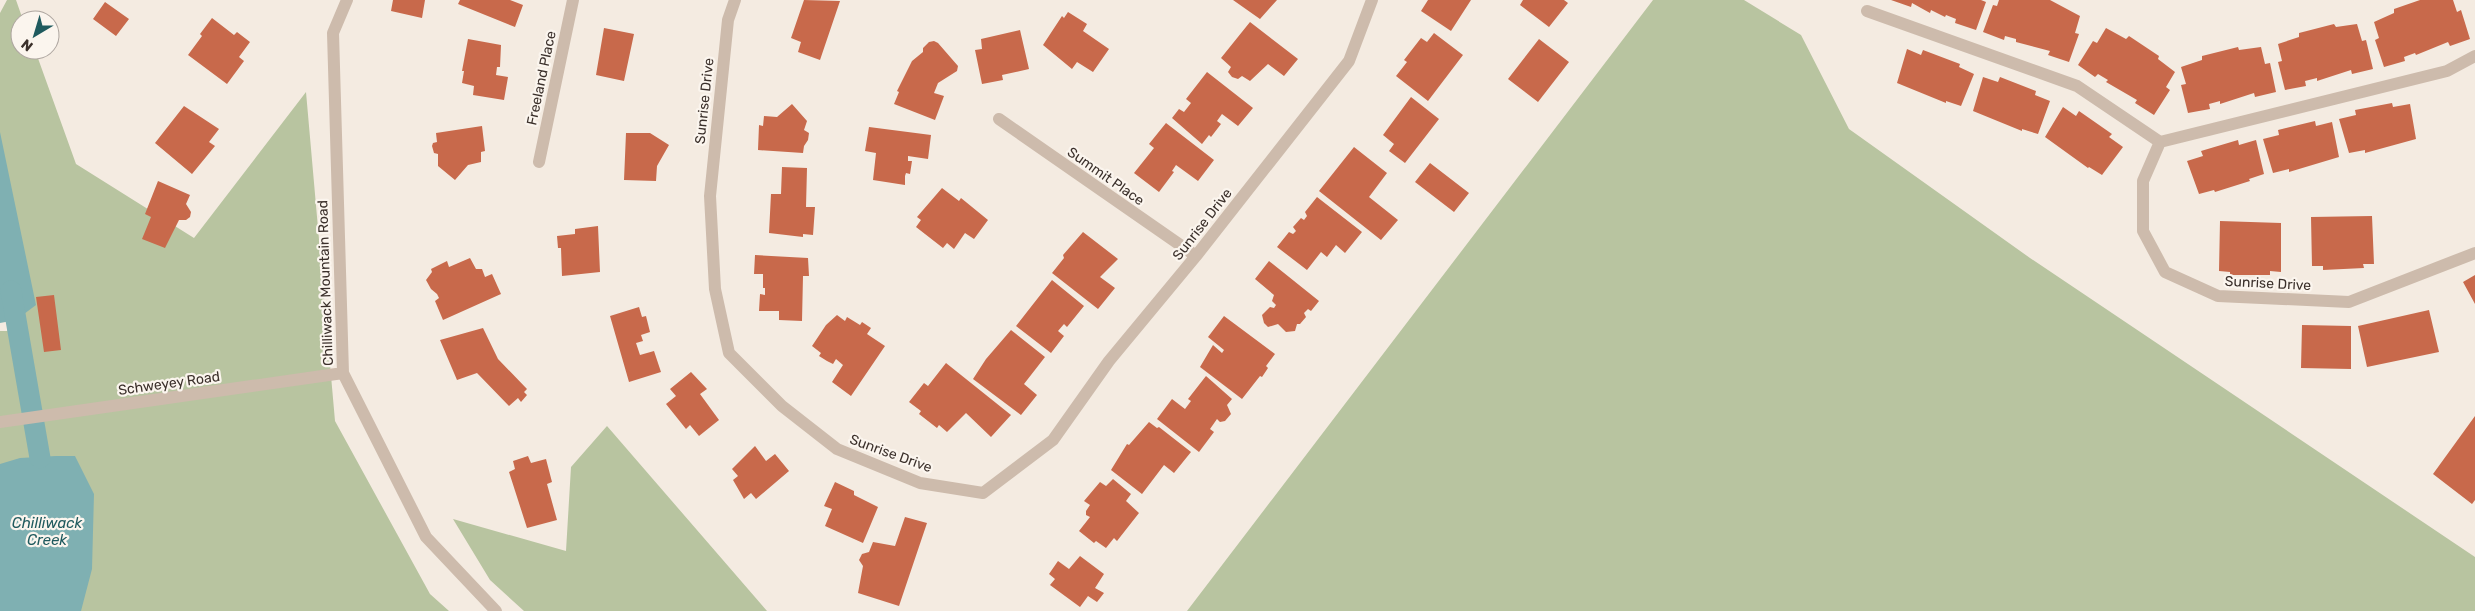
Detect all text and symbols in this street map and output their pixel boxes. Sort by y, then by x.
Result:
north arrow [10,10,60,60]
street label: Freeland Place [523,29,560,127]
text: N [18,35,37,55]
street label: Sunrise Drive [692,57,717,145]
street label: Summit Place [1064,144,1148,209]
street label: Sunrise Drive [1169,185,1236,264]
street label: Chilliwack Mountain Road [314,200,337,366]
street label: Sunrise Drive [2224,273,2312,294]
street label: Schweyey Road [117,368,221,399]
street label: Sunrise Drive [847,431,934,476]
water label: Chilliwack Creek [12,514,83,549]

